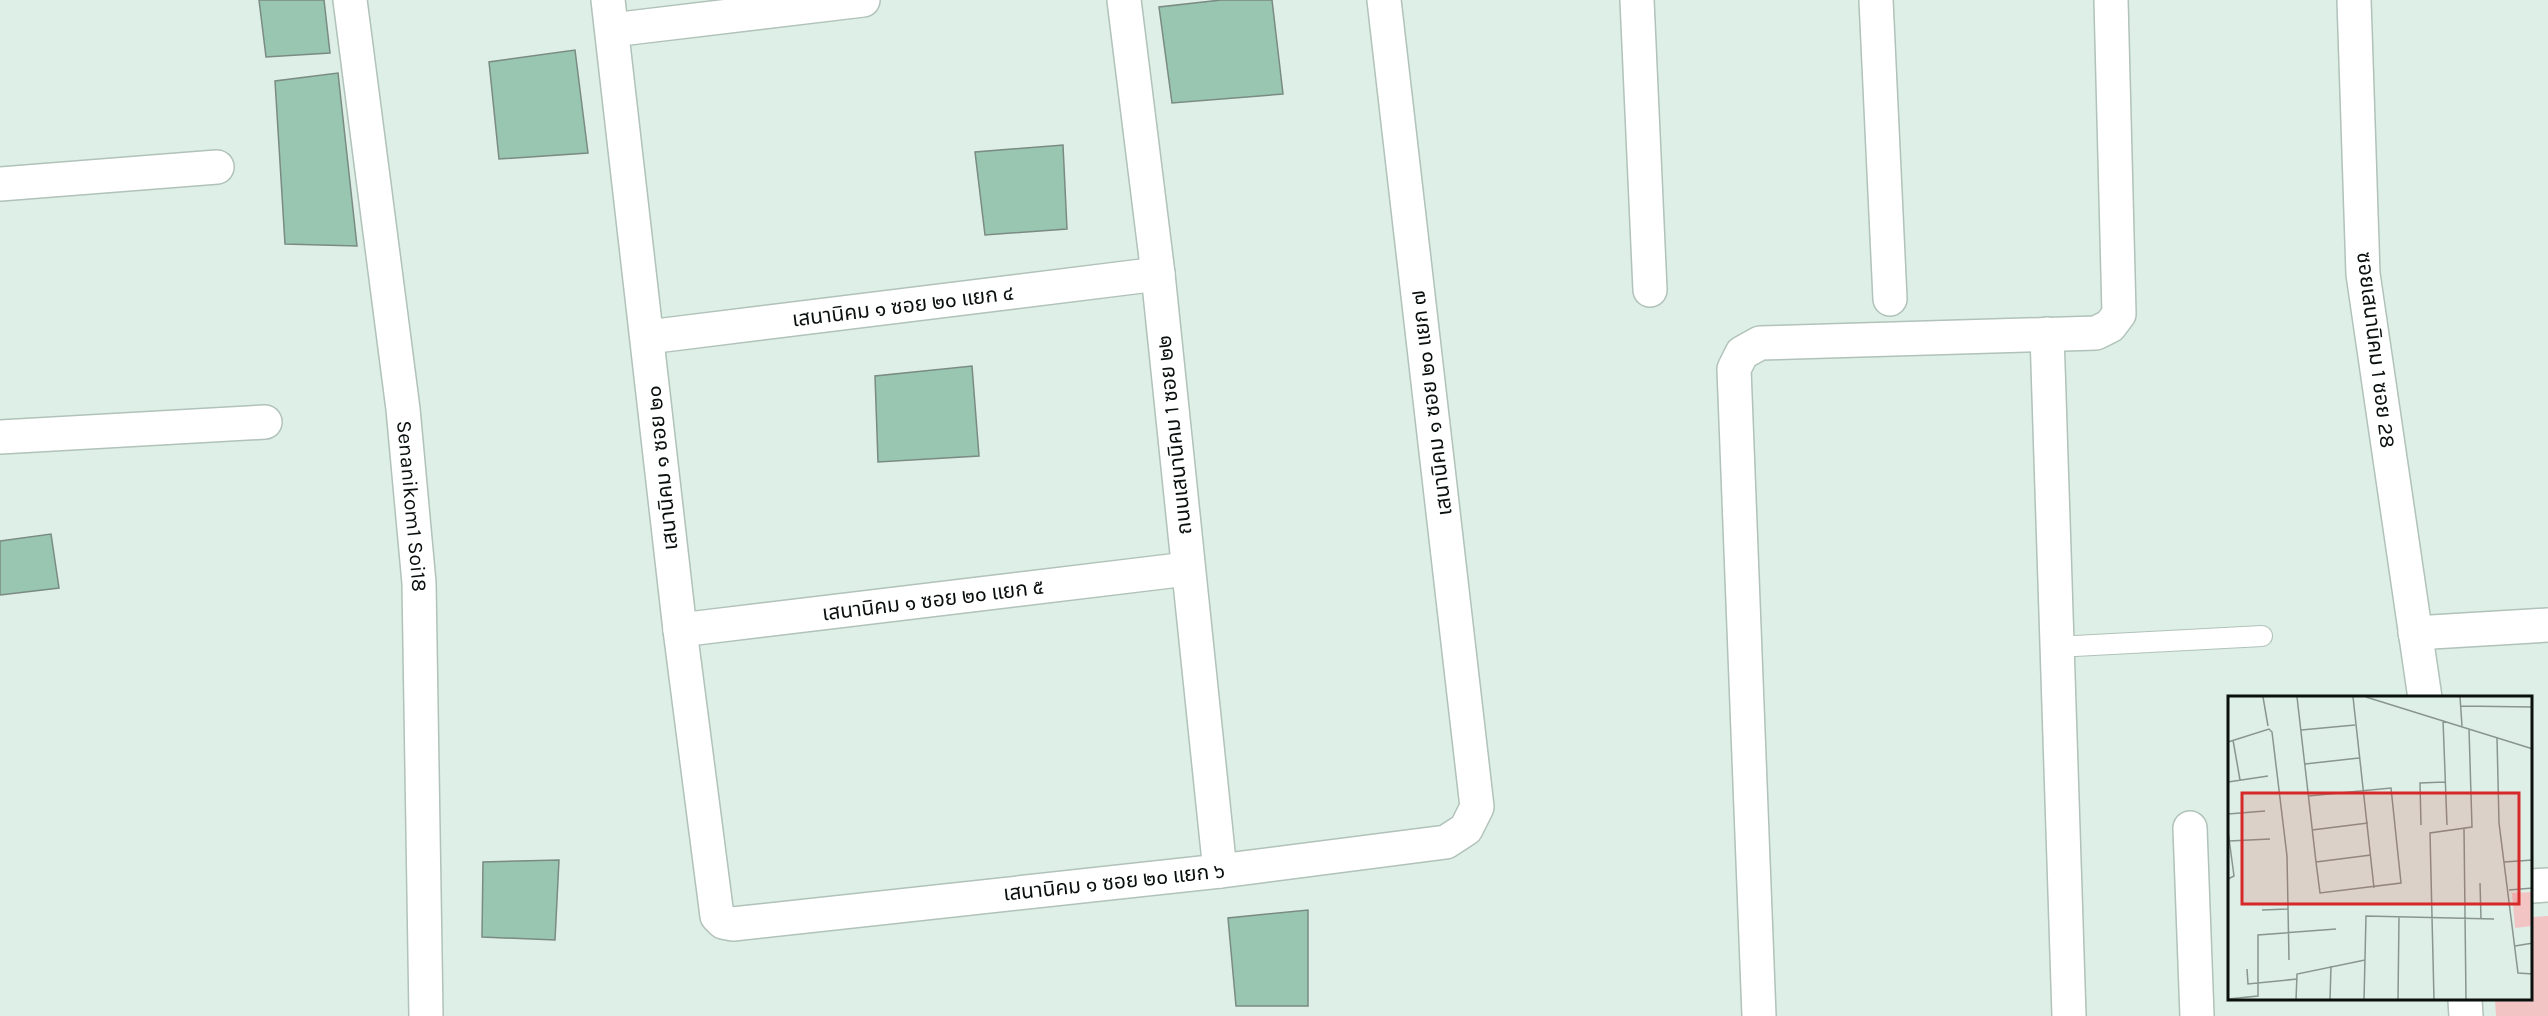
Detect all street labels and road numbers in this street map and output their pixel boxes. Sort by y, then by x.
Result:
street label: ซอยเสนานิคม 1 ซอย 28 [2352,251,2400,449]
street label: เสนานิคม ๑ ซอย ๒๐ แยก ๔ [791,280,1015,332]
street label: เสนานิคม ๑ ซอย ๒๐ แยก ๗ [1405,289,1457,517]
street label: ถนนเสนานิคม 1 ซอย ๒๒ [1152,334,1196,536]
street label: เสนานิคม ๑ ซอย ๒๐ [641,384,683,552]
street label: Senanikom1 Soi18 [392,419,431,592]
street label: เสนานิคม ๑ ซอย ๒๐ แยก ๕ [821,574,1045,626]
street label: เสนานิคม ๑ ซอย ๒๐ แยก ๖ [1002,858,1226,906]

